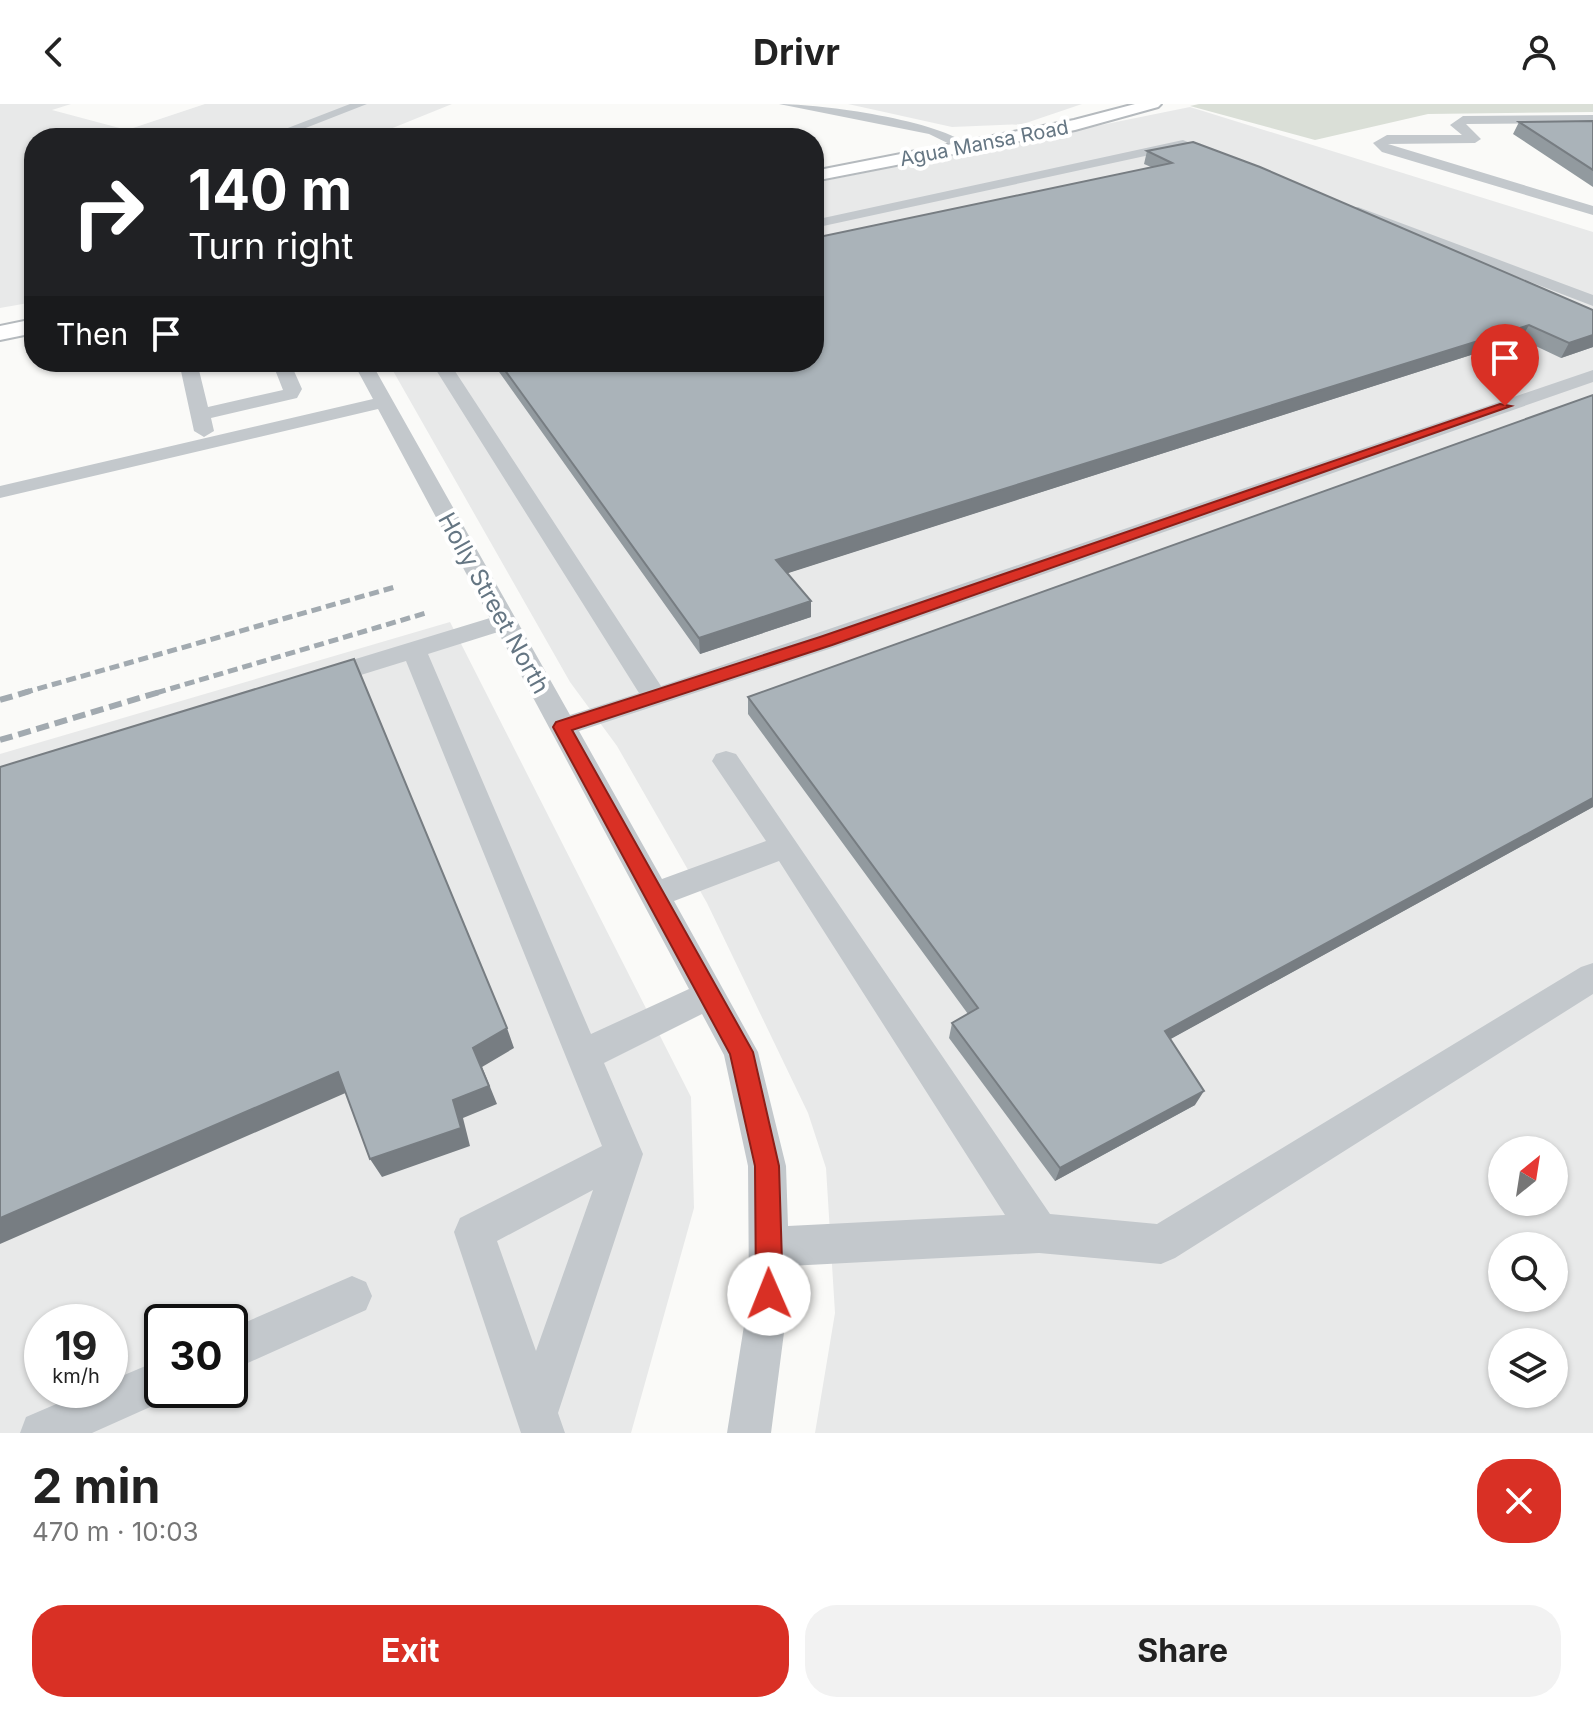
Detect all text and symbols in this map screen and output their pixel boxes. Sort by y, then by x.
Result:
icon: back [32,30,76,74]
text: Drivr [753,30,840,74]
icon: person [1517,30,1561,74]
street label: Agua Mansa Road [898,115,1070,171]
text: 140 m [188,156,352,224]
icon: right [56,160,160,264]
text: Turn right [188,224,353,268]
icon: arrive [144,312,188,356]
text: Then [56,316,128,352]
pin [1471,324,1539,406]
icon: arrive [1483,336,1527,380]
street label: Holly Street North [432,507,556,699]
north arrow [1488,1136,1568,1216]
map controls [1488,1136,1568,1408]
button: search [1488,1232,1568,1312]
position arrow [727,1252,811,1336]
speed limit sign: 30 [144,1304,248,1408]
text: 19 [54,1321,98,1370]
button: layers [1488,1328,1568,1408]
text: km/h [52,1364,100,1388]
text: 2 min [32,1456,160,1515]
button: close [1477,1459,1561,1543]
text: 470 m · 10:03 [32,1516,199,1547]
button: Exit [32,1605,789,1697]
button: Share [805,1605,1561,1697]

